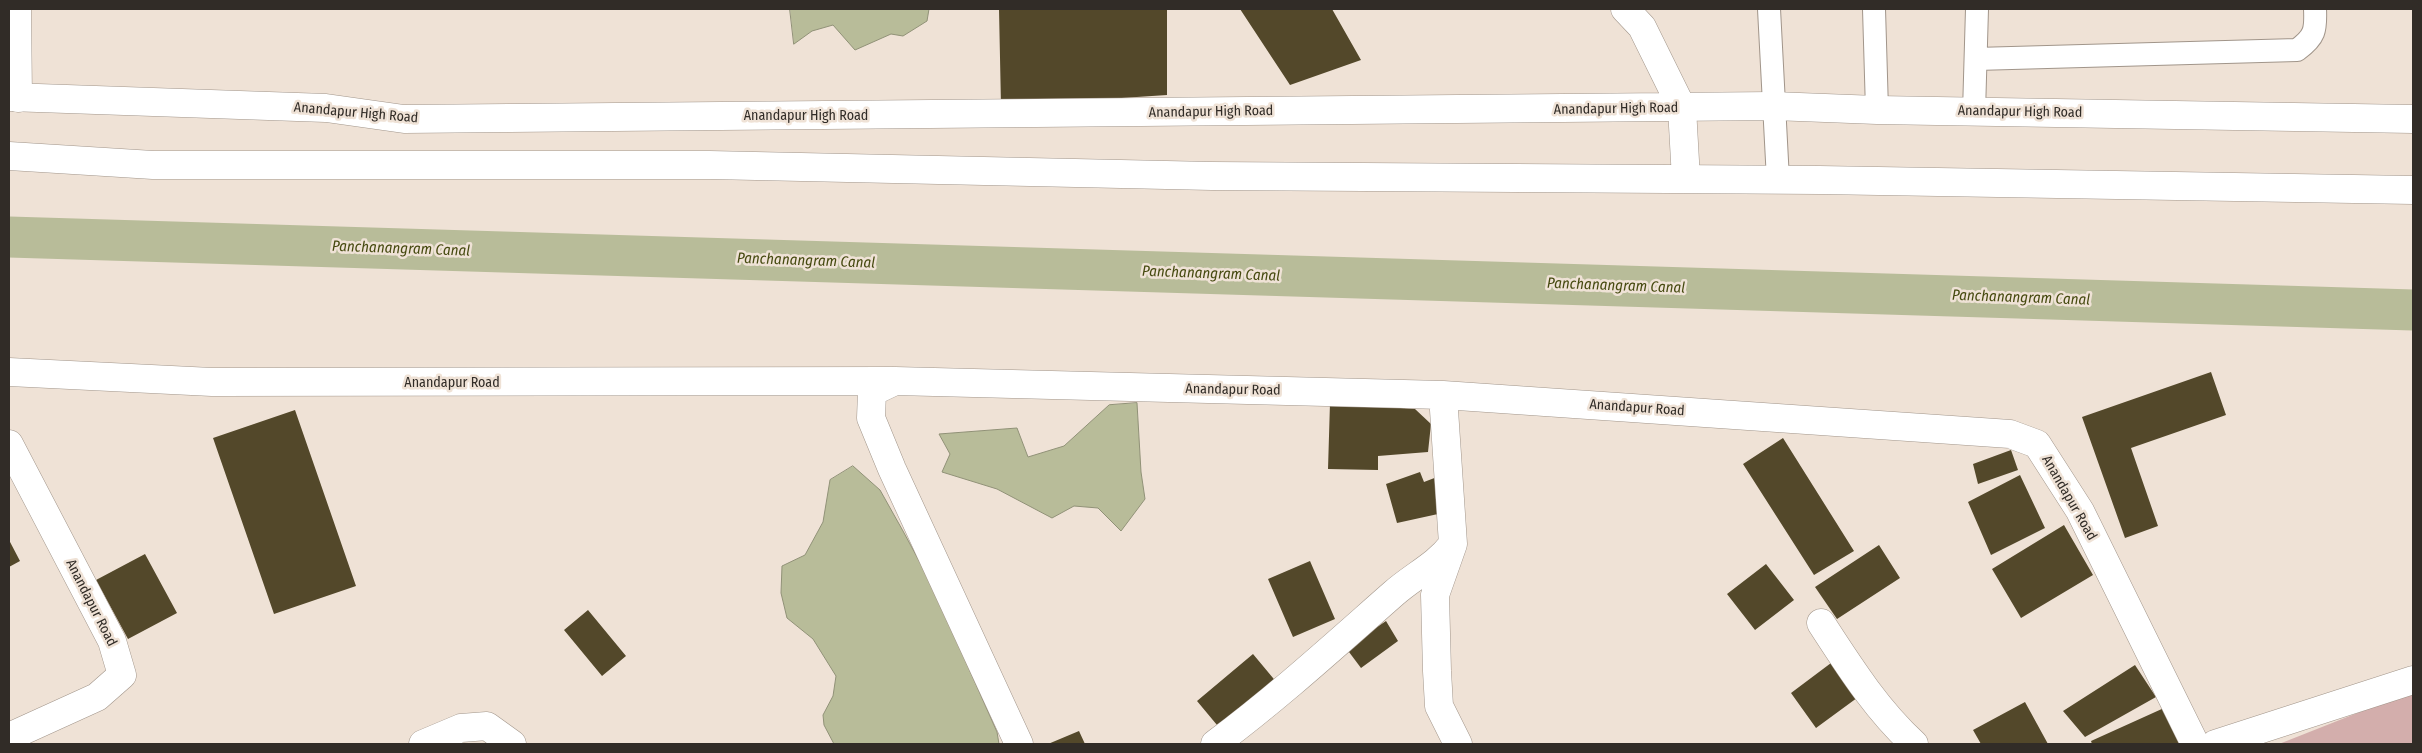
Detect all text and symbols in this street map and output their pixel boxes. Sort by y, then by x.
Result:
street label: Anandapur High Road [293,99,419,127]
street label: Anandapur High Road [1554,100,1678,118]
street label: Anandapur High Road [1149,103,1273,121]
street label: Anandapur High Road [1958,103,2082,121]
street label: Anandapur High Road [744,108,868,124]
water label: Panchanangram Canal [332,238,470,260]
water label: Panchanangram Canal [737,250,875,272]
water label: Panchanangram Canal [1142,263,1280,285]
water label: Panchanangram Canal [1547,275,1685,297]
water label: Panchanangram Canal [1952,287,2090,309]
street label: Anandapur Road [404,375,500,391]
street label: Anandapur Road [1185,381,1281,399]
street label: Anandapur Road [1589,396,1685,420]
street label: Anandapur Road [2038,453,2100,543]
street label: Anandapur Road [62,557,120,649]

